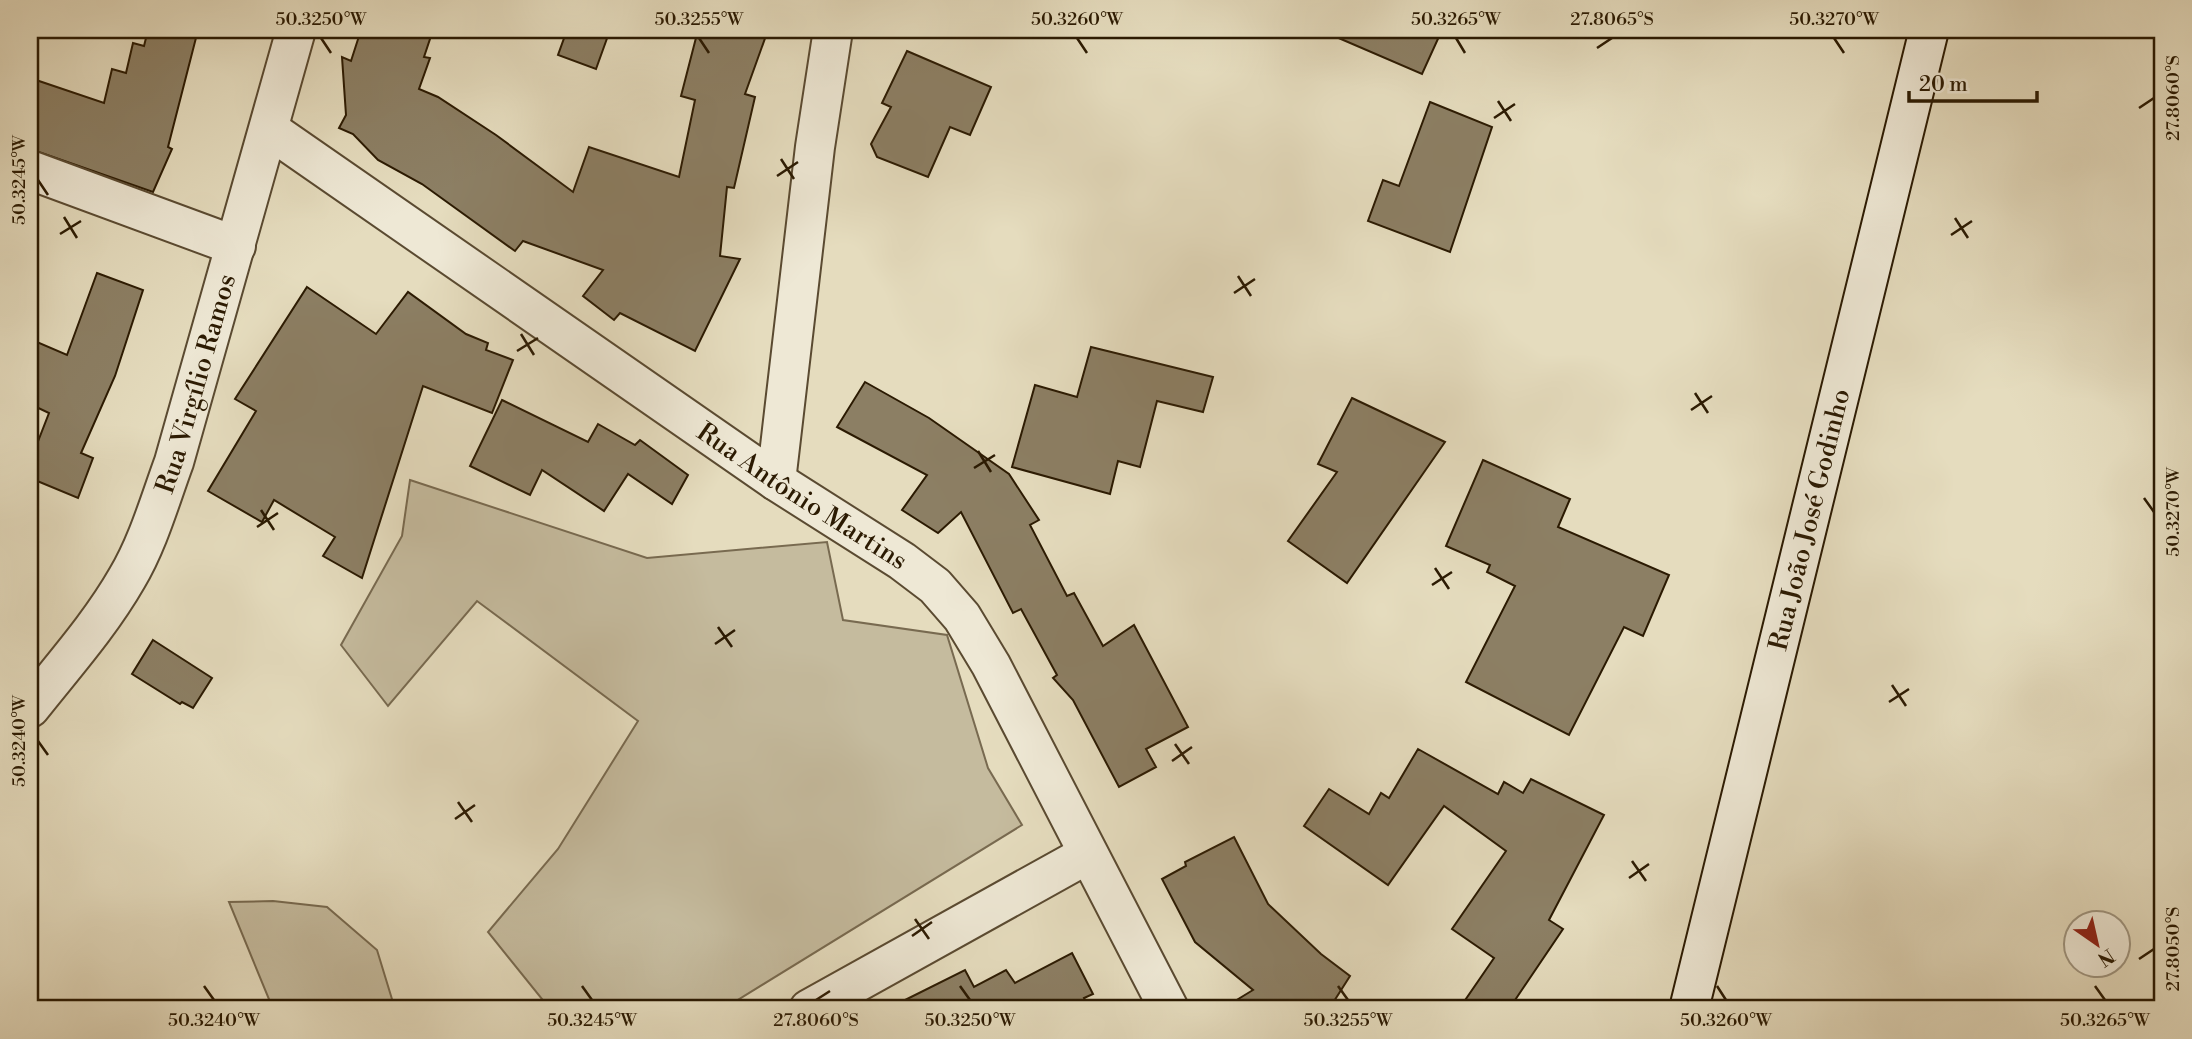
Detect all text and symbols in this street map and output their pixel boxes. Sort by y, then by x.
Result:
text: 50.3250°W [276,8,367,31]
text: 50.3255°W [655,8,744,31]
text: 50.3260°W [1031,8,1124,31]
text: 50.3265°W [1411,8,1502,31]
text: 27.8065°S [1570,8,1654,31]
text: 50.3270°W [1789,8,1879,31]
text: 27.8060°S [2162,55,2185,141]
scale bar [1909,60,2036,104]
text: 20 m [1919,72,1968,98]
text: 50.3245°W [8,134,31,225]
street label: Rua Virgílio Ramos [149,271,243,498]
street label: Rua João José Godinho [1762,385,1857,654]
street label: Rua Antônio Martins [690,416,913,577]
text: 50.3270°W [2162,467,2185,557]
text: 50.3240°W [8,694,31,787]
text: 27.8050°S [2162,907,2185,991]
north arrow [2062,909,2132,979]
text: N [2093,943,2119,971]
text: 50.3240°W [168,1009,261,1032]
text: 50.3245°W [547,1009,638,1032]
text: 27.8060°S [773,1009,859,1032]
text: 50.3250°W [925,1009,1016,1032]
text: 50.3255°W [1304,1009,1393,1032]
text: 50.3260°W [1680,1009,1773,1032]
text: 50.3265°W [2060,1009,2151,1032]

